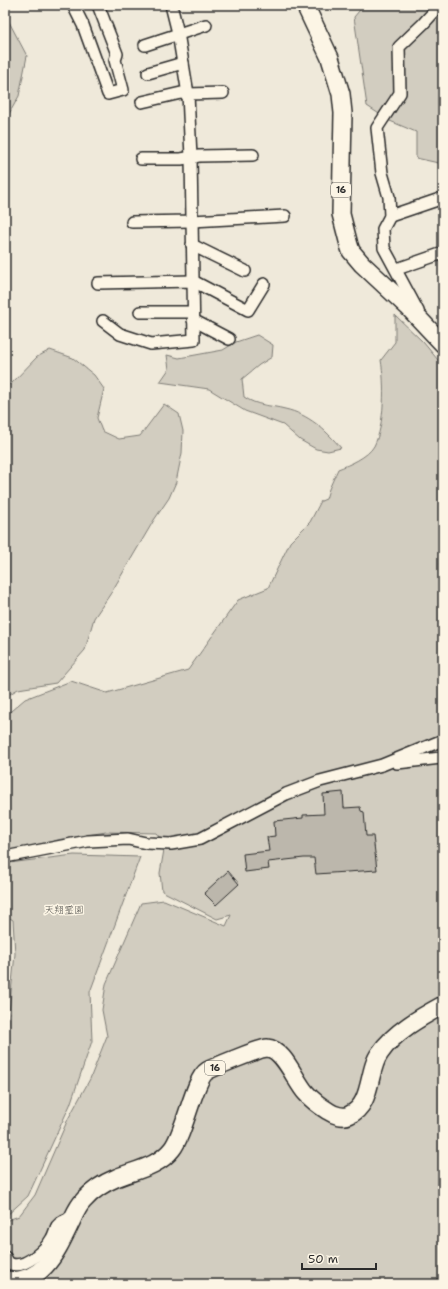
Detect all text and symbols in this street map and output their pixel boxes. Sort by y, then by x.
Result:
road number: 16 [331,183,351,197]
park label: 天翔霊園 [44,903,84,916]
road number: 16 [205,1061,225,1075]
scale bar [302,1245,376,1271]
text: 50 m [308,1251,338,1267]

